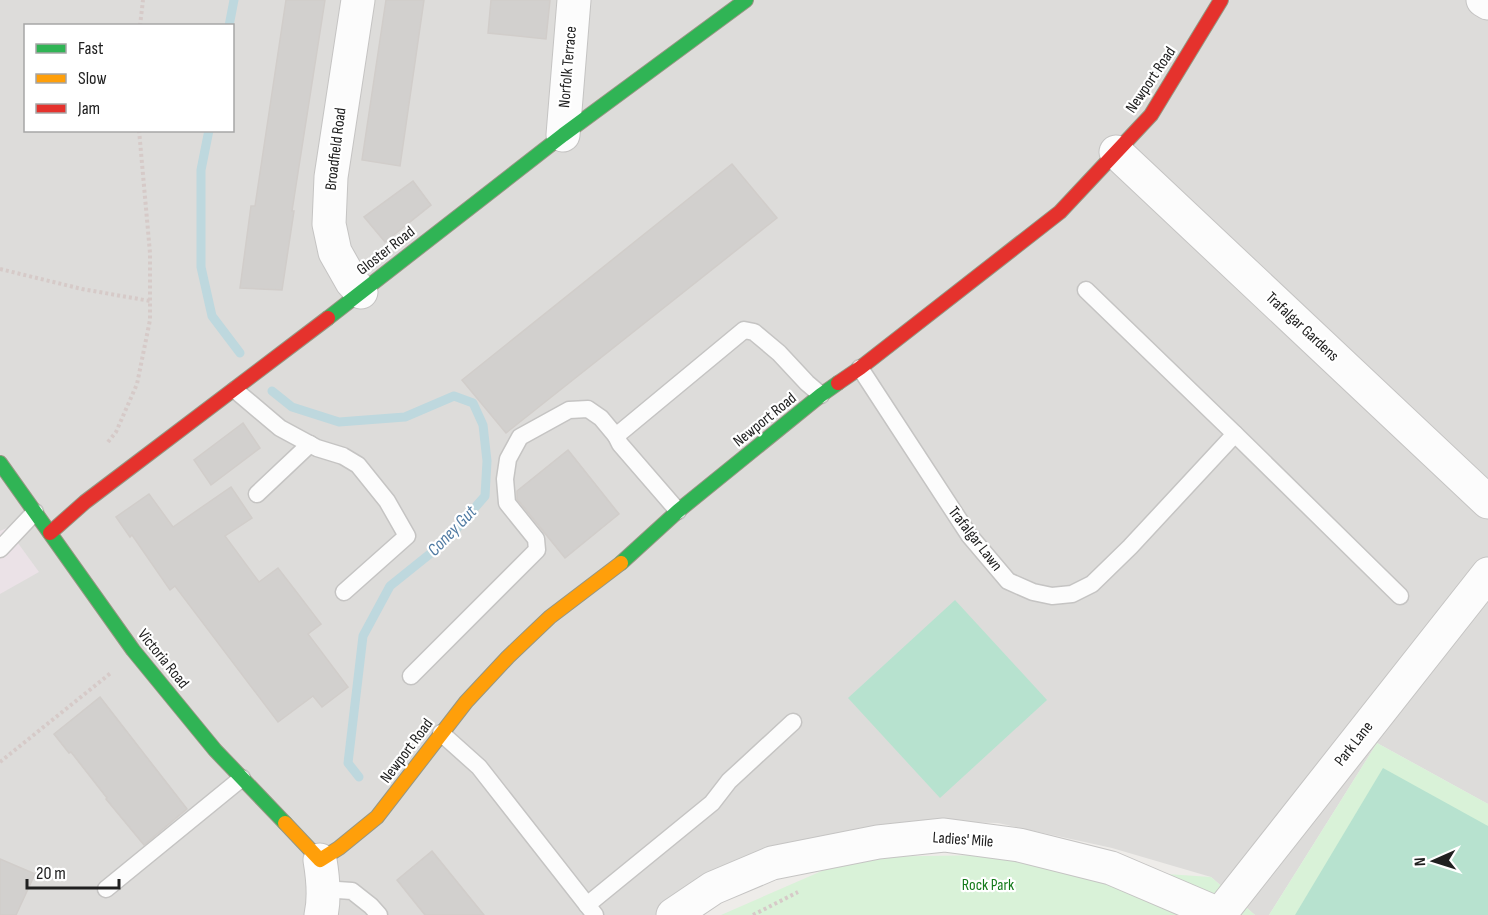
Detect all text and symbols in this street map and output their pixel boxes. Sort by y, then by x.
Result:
legend [24,24,234,132]
street label: Norfolk Terrace [555,25,581,109]
text: Fast [78,38,104,59]
street label: Newport Road [1122,43,1180,117]
text: Slow [78,68,107,89]
text: Jam [77,98,100,119]
street label: Broadfield Road [322,107,350,191]
street label: Gloster Road [353,222,419,280]
street label: Trafalgar Gardens [1262,288,1343,366]
street label: Newport Road [730,389,800,451]
water label: Coney Gut [423,501,481,560]
street label: Trafalgar Lawn [944,503,1006,575]
street label: Victoria Road [133,626,193,692]
street label: Newport Road [377,715,437,787]
street label: Park Lane [1331,718,1377,770]
street label: Ladies' Mile [932,828,994,852]
north arrow [1404,831,1464,891]
scale bar [27,852,118,890]
text: N [1411,857,1430,866]
text: 20 m [36,863,66,884]
park label: Rock Park [962,876,1014,895]

